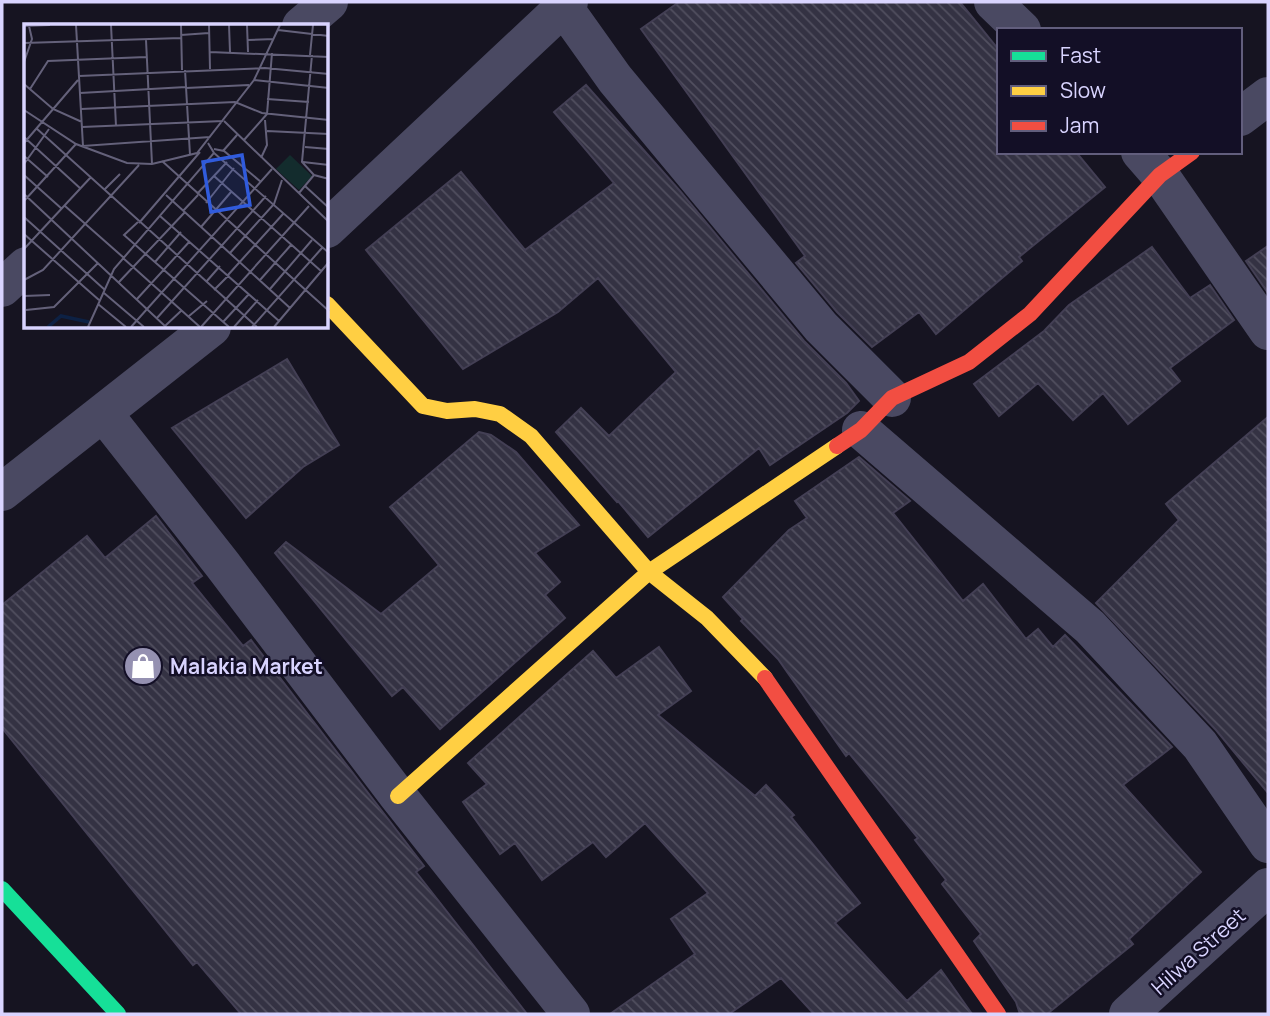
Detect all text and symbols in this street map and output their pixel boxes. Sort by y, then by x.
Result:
inset map [24,24,329,329]
legend [997,28,1242,154]
text: Fast [1060,41,1101,69]
text: Slow [1060,76,1106,104]
text: Jam [1060,111,1099,139]
shop icon: Malakia Market [122,645,164,687]
place label: Malakia Market [170,652,323,680]
street label: Hilwa Street [1145,901,1251,1001]

